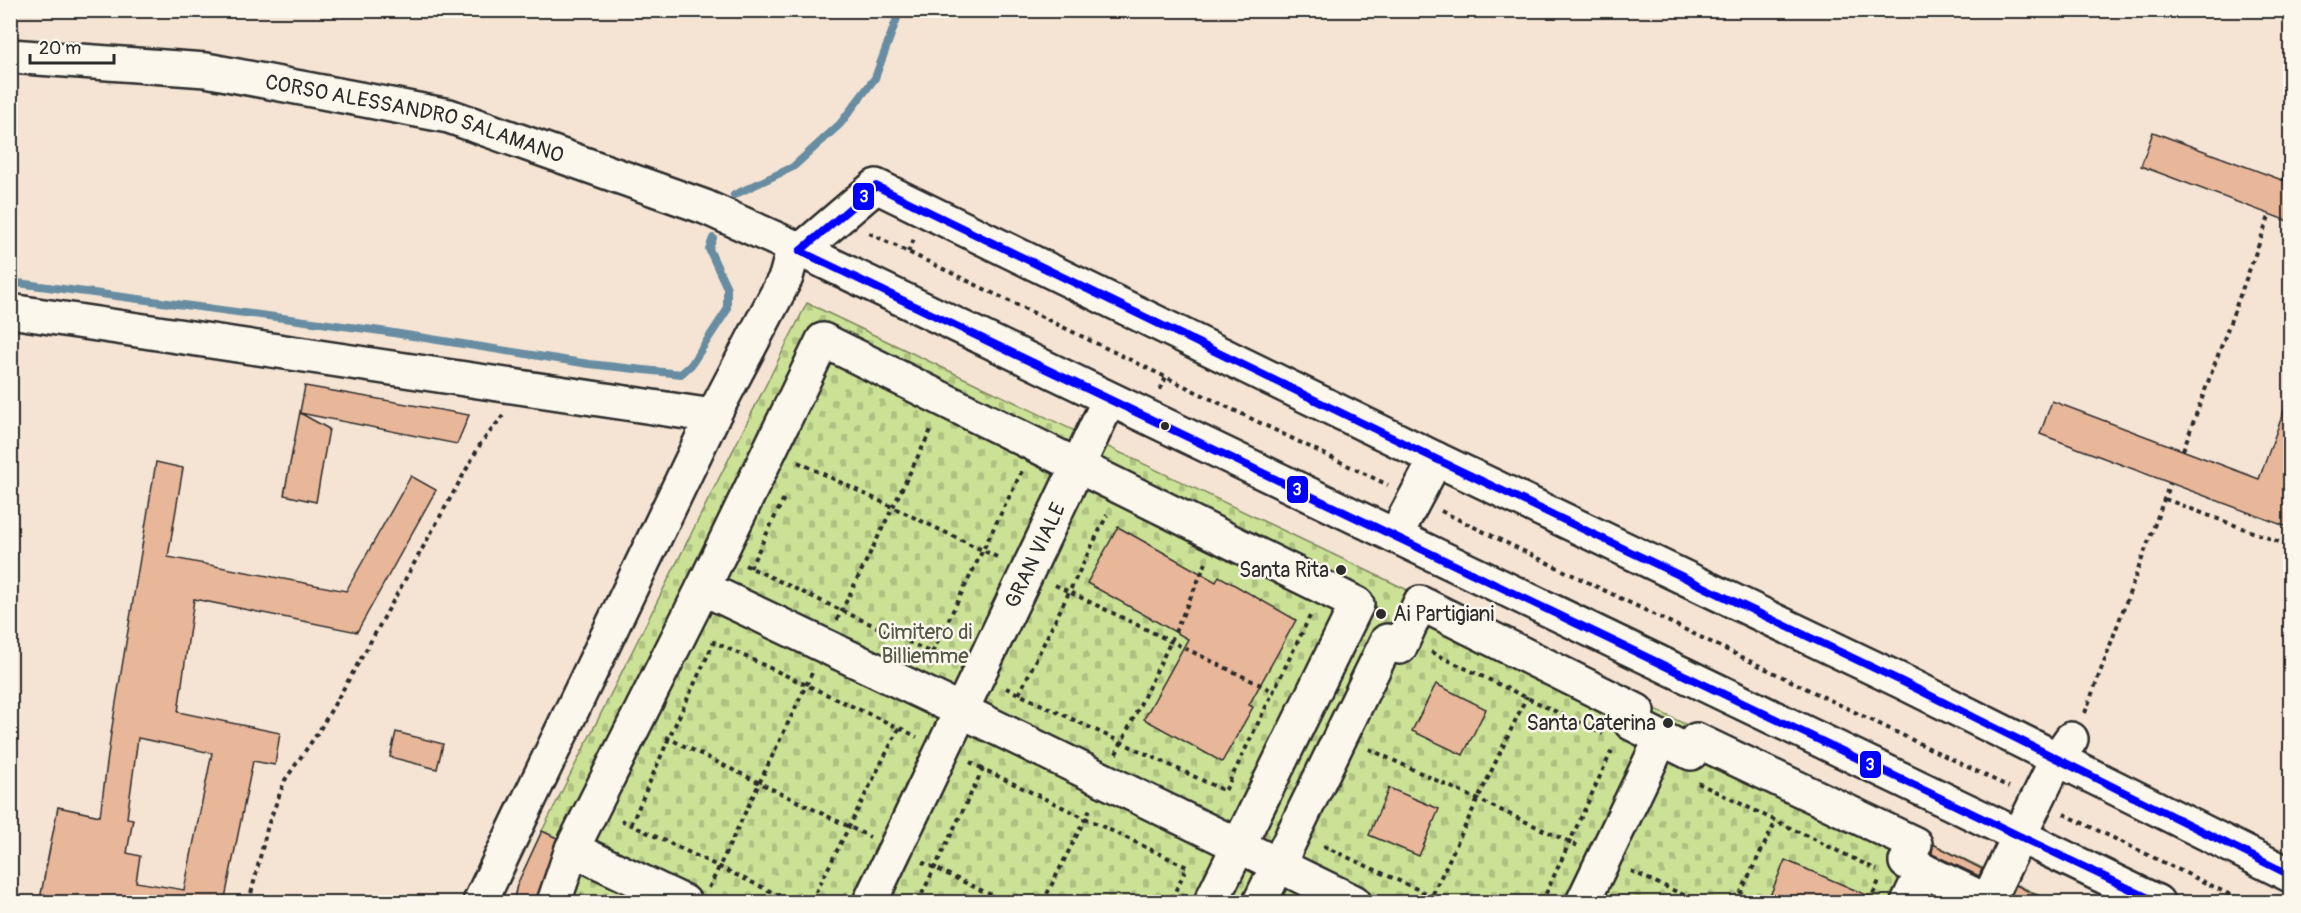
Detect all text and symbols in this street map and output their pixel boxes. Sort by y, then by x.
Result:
scale bar [30,27,114,65]
text: 20 m [39,37,81,60]
street label: CORSO ALESSANDRO SALAMANO [263,68,567,169]
line badge: 3 [852,182,875,211]
text: 3 [860,187,869,207]
unlabelled marker [1159,420,1171,432]
line badge: 3 [1286,475,1309,504]
text: 3 [1293,480,1302,500]
street label: GRAN VIALE [998,498,1072,612]
place label: Santa Rita [1239,557,1329,584]
marker: Santa Rita [1334,563,1348,577]
place label: Ai Partigiani [1393,601,1494,628]
marker: Ai Partigiani [1374,607,1388,621]
park label: Cimitero di Billiemme [878,619,972,670]
place label: Santa Caterina [1527,710,1656,737]
marker: Santa Caterina [1661,716,1675,730]
line badge: 3 [1859,750,1882,779]
text: 3 [1866,755,1875,775]

